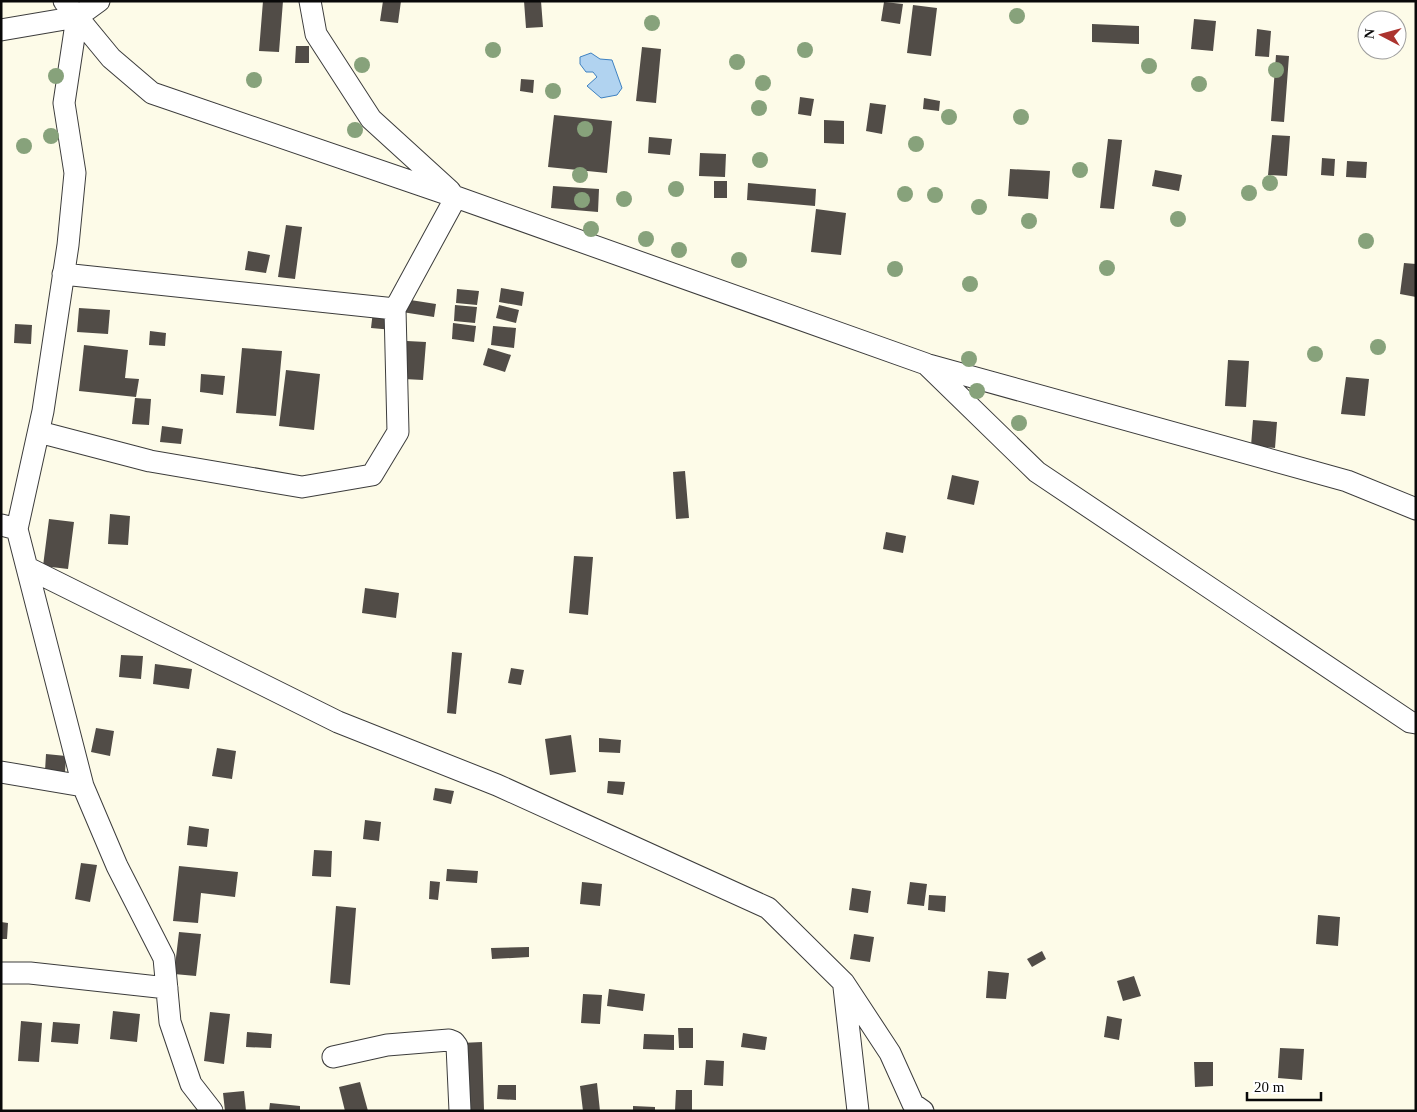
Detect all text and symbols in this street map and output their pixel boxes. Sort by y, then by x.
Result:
north arrow [1357,10,1407,60]
text: N [1362,28,1378,40]
scale bar [1247,1070,1321,1102]
text: 20 m [1254,1079,1285,1095]

